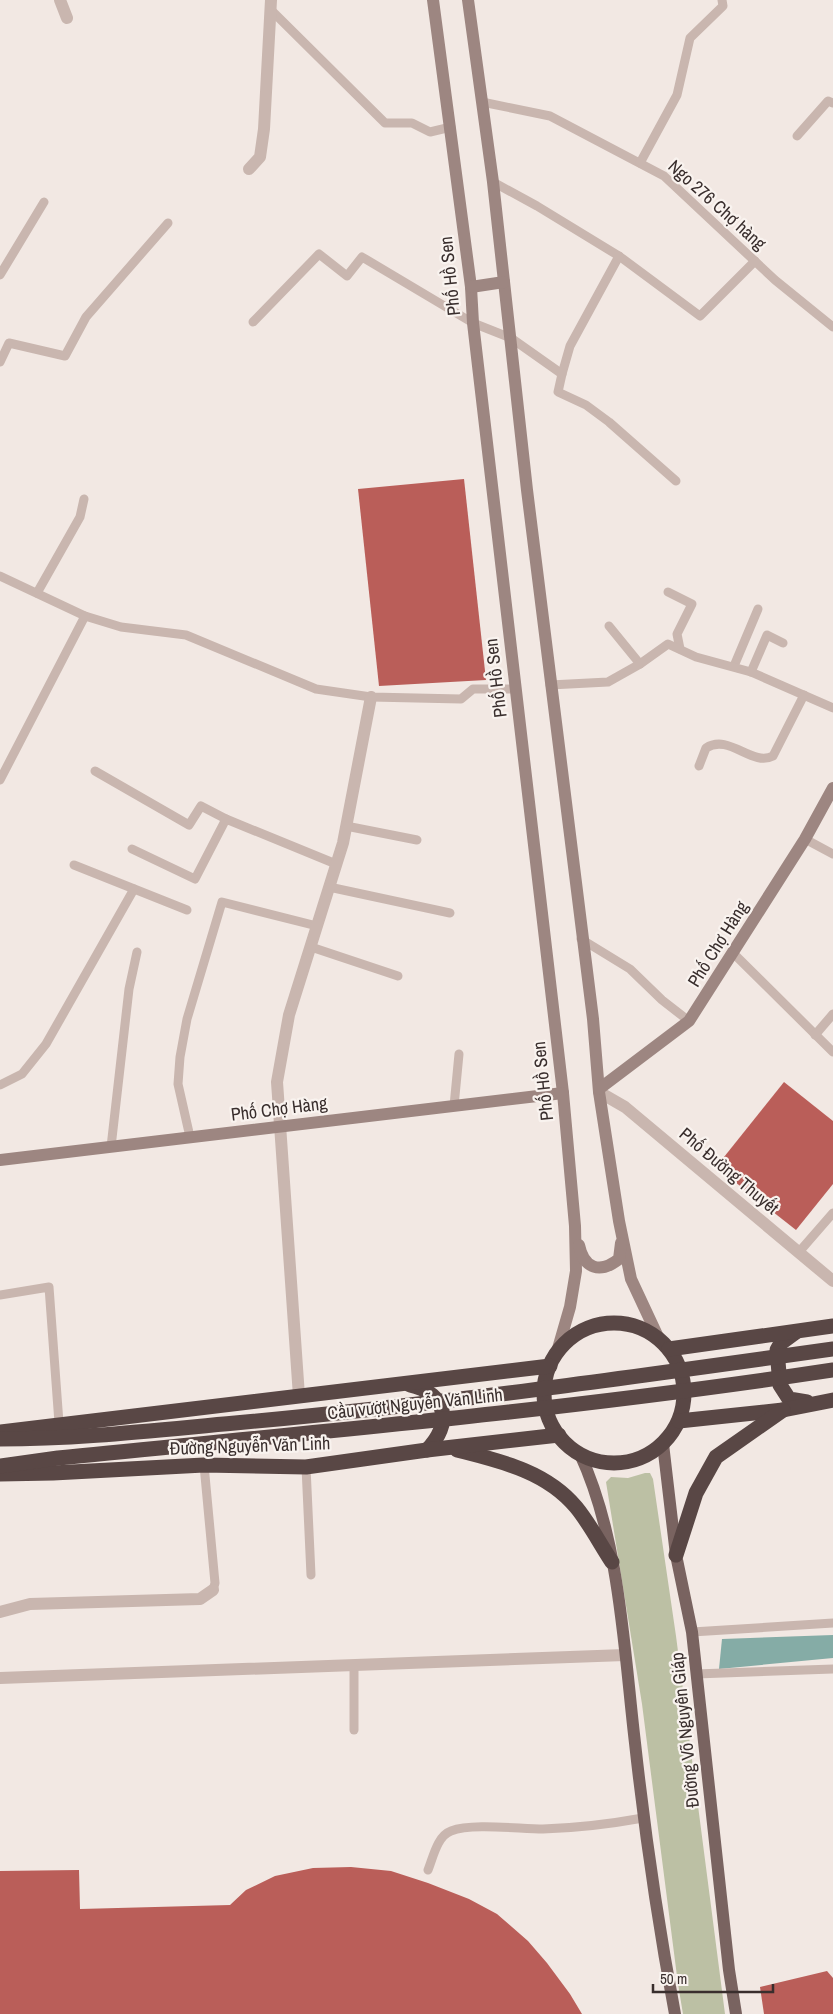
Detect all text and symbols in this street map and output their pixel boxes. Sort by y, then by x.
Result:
street label: Ngo 276 Chợ hàng [663,154,772,256]
street label: Phố Hồ Sen [433,235,466,317]
street label: Phố Hồ Sen [478,637,513,719]
street label: Phố Chợ Hàng [681,895,754,991]
street label: Phố Hồ Sen [526,1040,559,1122]
street label: Phố Chợ Hàng [229,1090,329,1127]
street label: Phố Đường Thuyết [674,1122,784,1220]
street label: Cầu vượt Nguyễn Văn Linh [326,1382,504,1425]
street label: Đường Nguyễn Văn Linh [169,1430,331,1461]
street label: Đường Võ Nguyên Giáp [664,1651,705,1809]
scale bar [653,1962,773,1994]
text: 50 m [660,1968,687,1989]

